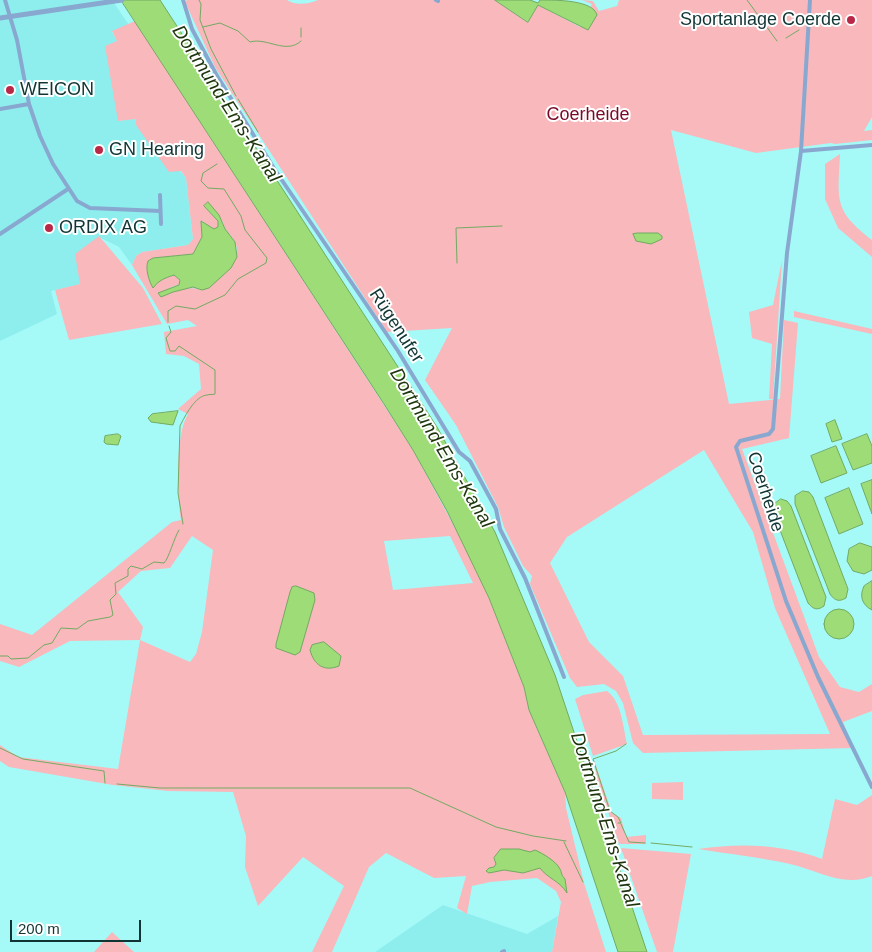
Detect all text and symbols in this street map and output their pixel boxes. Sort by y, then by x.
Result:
place label: Sportanlage Coerde [680,9,841,31]
marker: Sportanlage Coerde [845,14,857,26]
water label: Dortmund-Ems-Kanal [167,21,285,187]
place label: WEICON [20,79,94,101]
marker: WEICON [4,84,16,96]
park label: Coerheide [546,104,630,126]
place label: GN Hearing [109,139,204,161]
marker: GN Hearing [93,144,105,156]
place label: ORDIX AG [59,217,147,239]
marker: ORDIX AG [43,222,55,234]
street label: Rügenufer [364,285,428,367]
water label: Dortmund-Ems-Kanal [384,364,498,532]
street label: Coerheide [742,449,788,535]
water label: Dortmund-Ems-Kanal [565,730,643,910]
scale bar [12,910,144,942]
text: 200 m [18,920,60,937]

